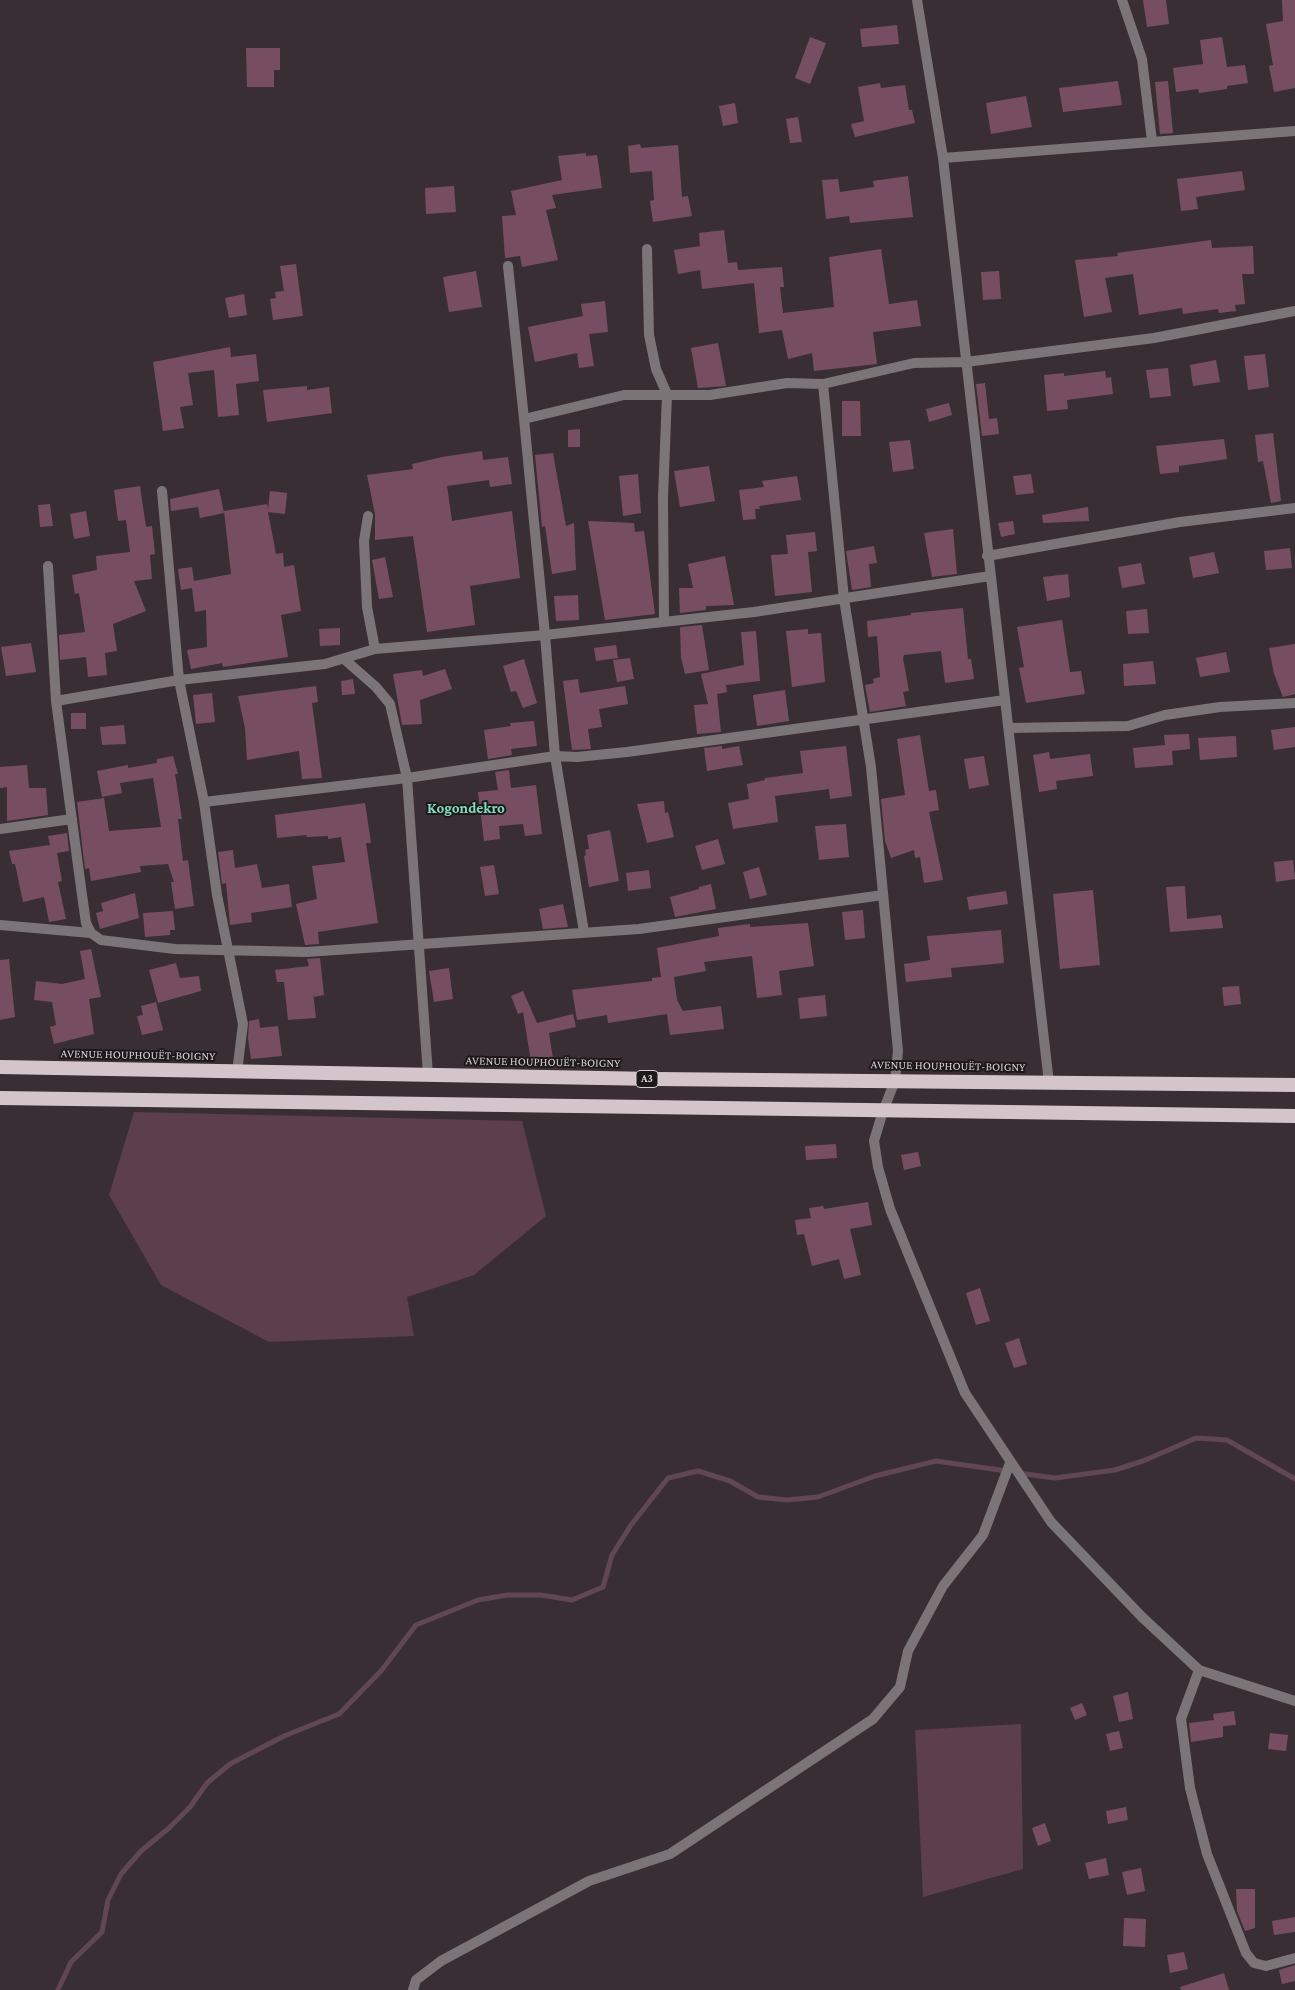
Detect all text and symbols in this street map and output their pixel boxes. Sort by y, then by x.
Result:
district label: Kogondekro [427,799,505,817]
street label: AVENUE HOUPHOUËT-BOIGNY [60,1046,216,1064]
street label: AVENUE HOUPHOUËT-BOIGNY [465,1053,621,1071]
street label: AVENUE HOUPHOUËT-BOIGNY [870,1057,1026,1075]
road number: A3 [636,1070,658,1088]

